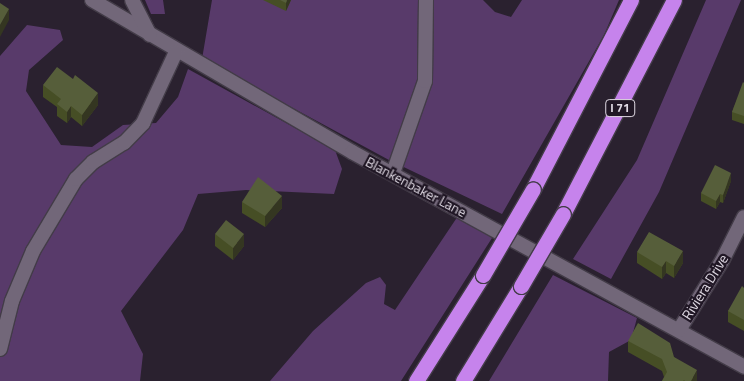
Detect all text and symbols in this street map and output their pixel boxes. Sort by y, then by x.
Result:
road number: I 71 [605,99,635,118]
street label: Blankenbaker Lane [363,153,469,221]
street label: Riviera Drive [678,251,732,323]

